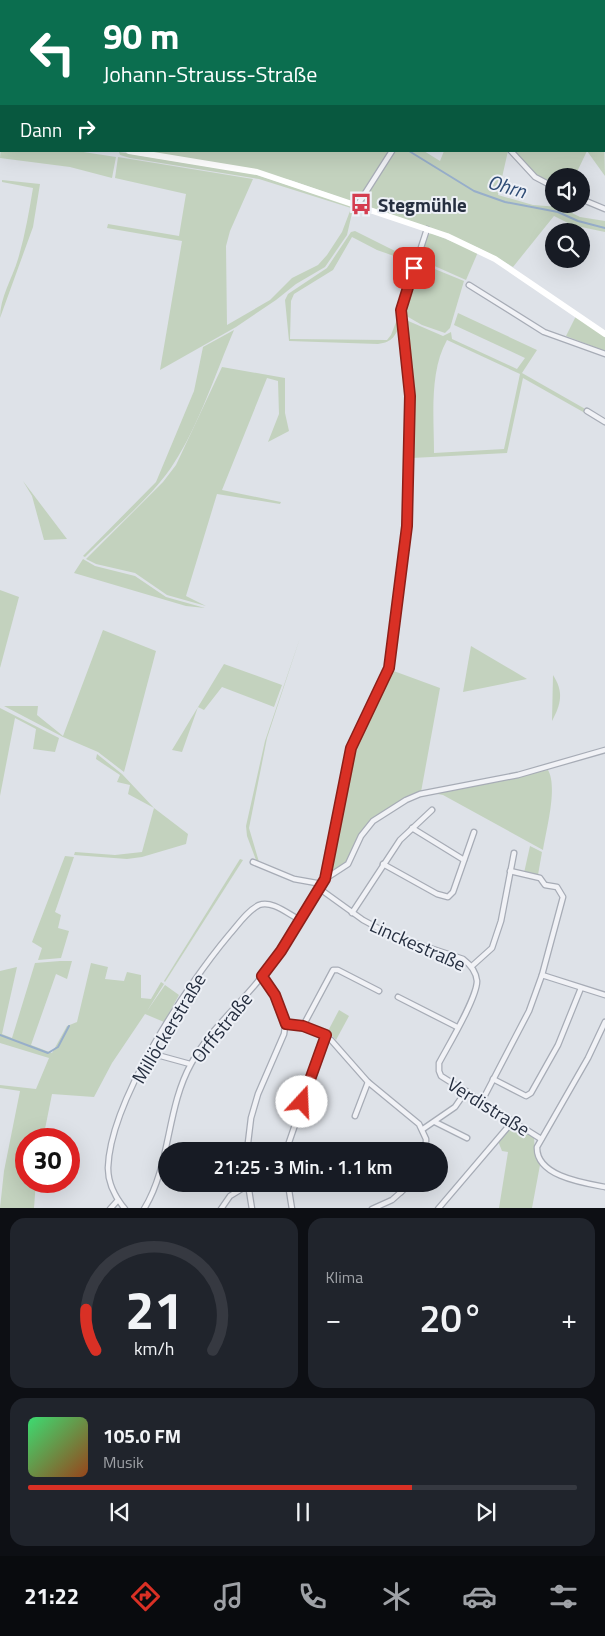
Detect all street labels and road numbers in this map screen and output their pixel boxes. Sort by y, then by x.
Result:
street label: Linckestraße [365,910,471,978]
street label: Millöckerstraße [124,967,212,1089]
street label: Orffstraße [183,985,259,1069]
street label: Verdistraße [442,1069,536,1143]

